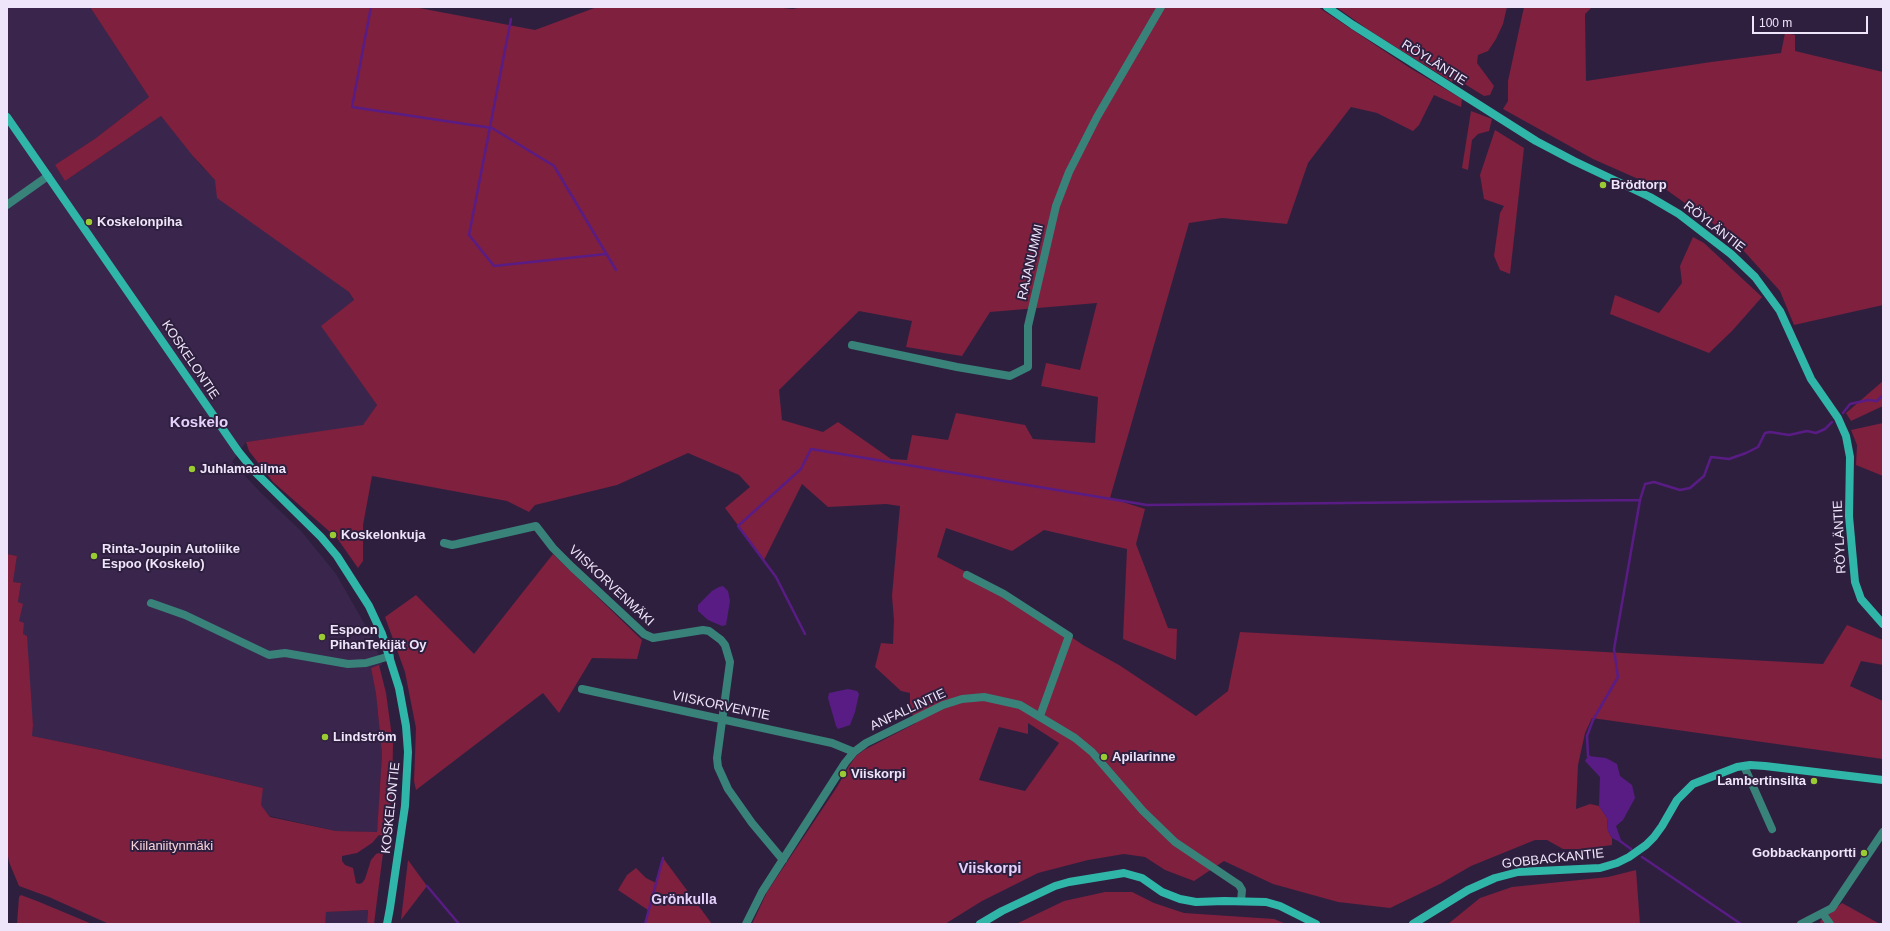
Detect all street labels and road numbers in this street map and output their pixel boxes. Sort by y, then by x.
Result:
street label: RÖYLÄNTIE [1399,37,1469,89]
street label: RÖYLÄNTIE [1680,198,1748,256]
street label: RAJANUMMI [1015,223,1047,301]
street label: KOSKELONTIE [158,318,222,402]
street label: RÖYLÄNTIE [1830,500,1850,574]
street label: VIISKORVENMÄKI [565,542,657,630]
street label: ANFALLINTIE [868,686,948,734]
street label: VIISKORVENTIE [671,688,771,724]
street label: KOSKELONTIE [378,762,404,854]
street label: GOBBACKANTIE [1501,846,1605,872]

